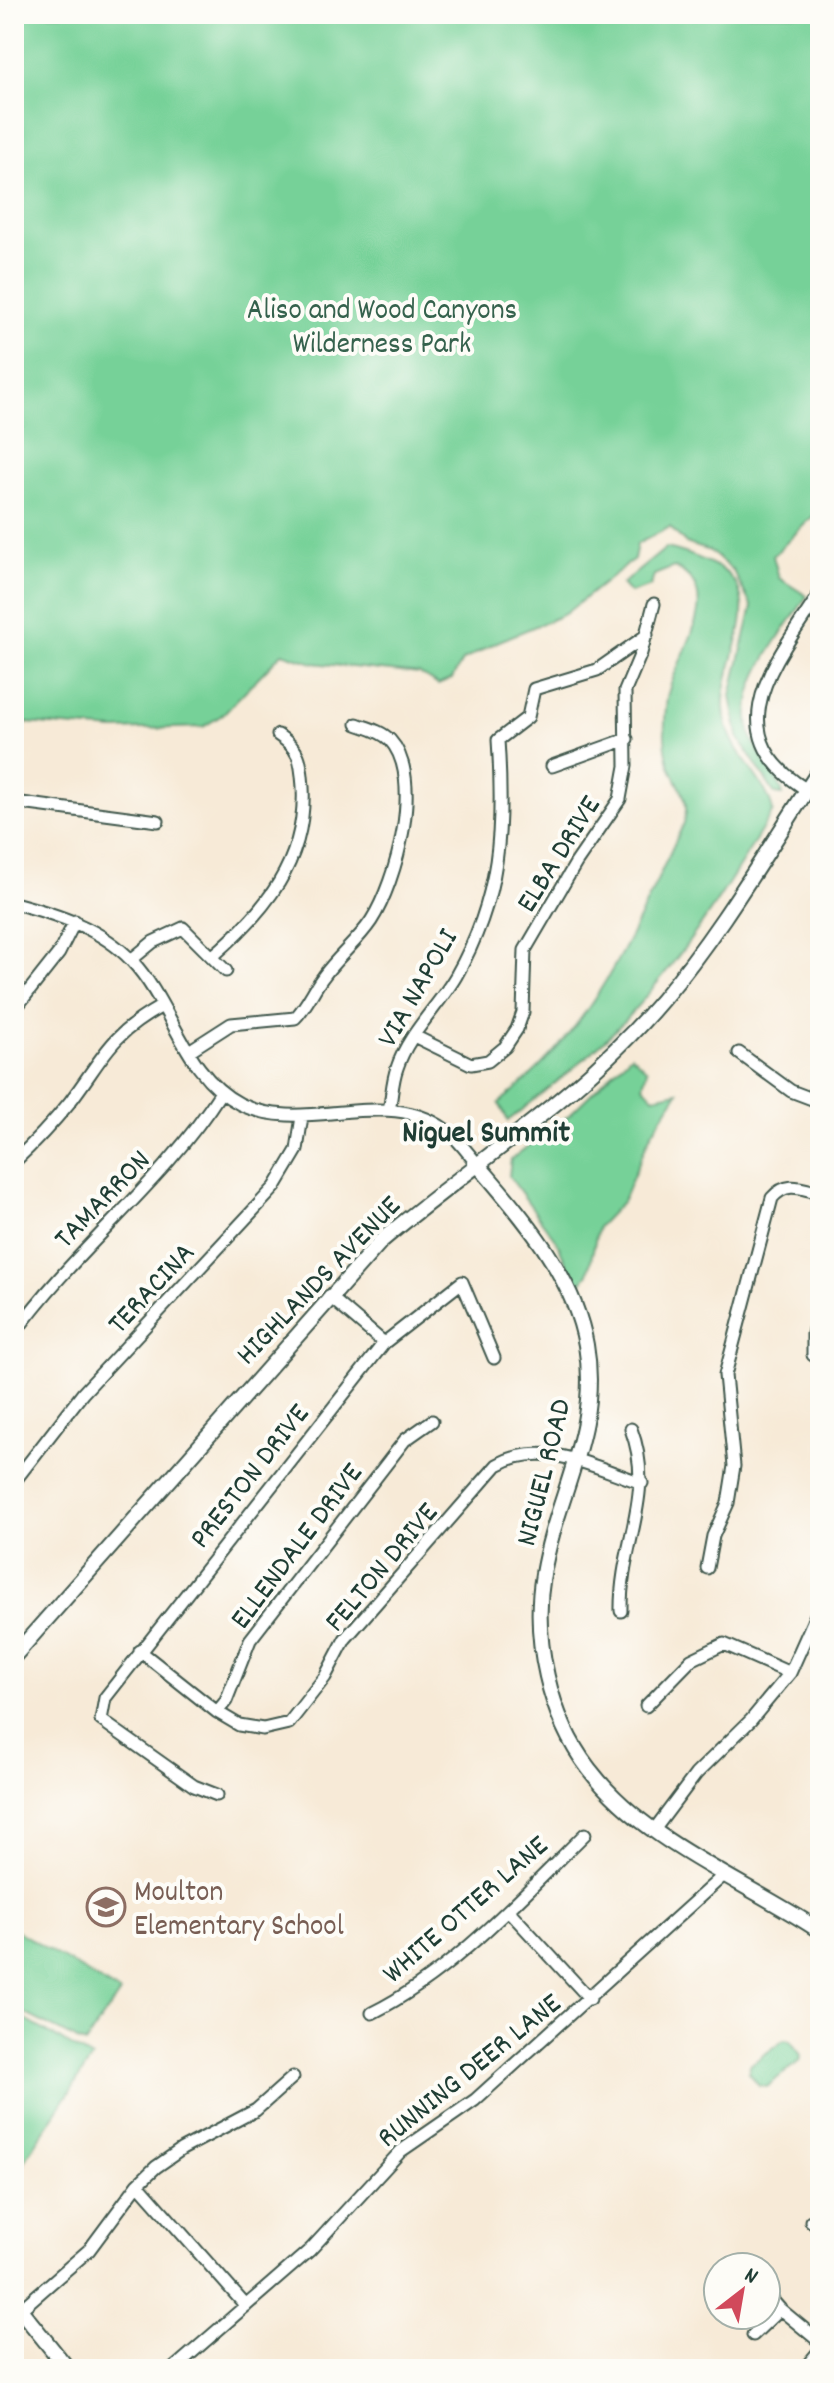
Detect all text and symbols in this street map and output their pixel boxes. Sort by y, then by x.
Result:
park label: Aliso and Wood Canyons Wilderness Park [247,291,517,368]
street label: ELBA DRIVE [508,788,614,922]
street label: VIA NAPOLI [369,922,471,1057]
district label: Niguel Summit [402,1112,570,1158]
street label: TAMARRON [46,1142,163,1261]
street label: HIGHLANDS AVENUE [228,1187,413,1377]
street label: TERACINA [99,1234,207,1346]
street label: NIGUEL ROAD [507,1395,585,1551]
street label: PRESTON DRIVE [181,1396,322,1559]
street label: ELLENDALE DRIVE [222,1455,376,1640]
street label: FELTON DRIVE [316,1494,451,1643]
street label: WHITE OTTER LANE [374,1827,560,1996]
place label: Moulton Elementary School [134,1873,344,1950]
school or university icon: Moulton Elementary School [85,1886,127,1928]
street label: RUNNING DEER LANE [369,1984,573,2160]
north arrow [702,2251,782,2331]
text: N [738,2261,763,2293]

